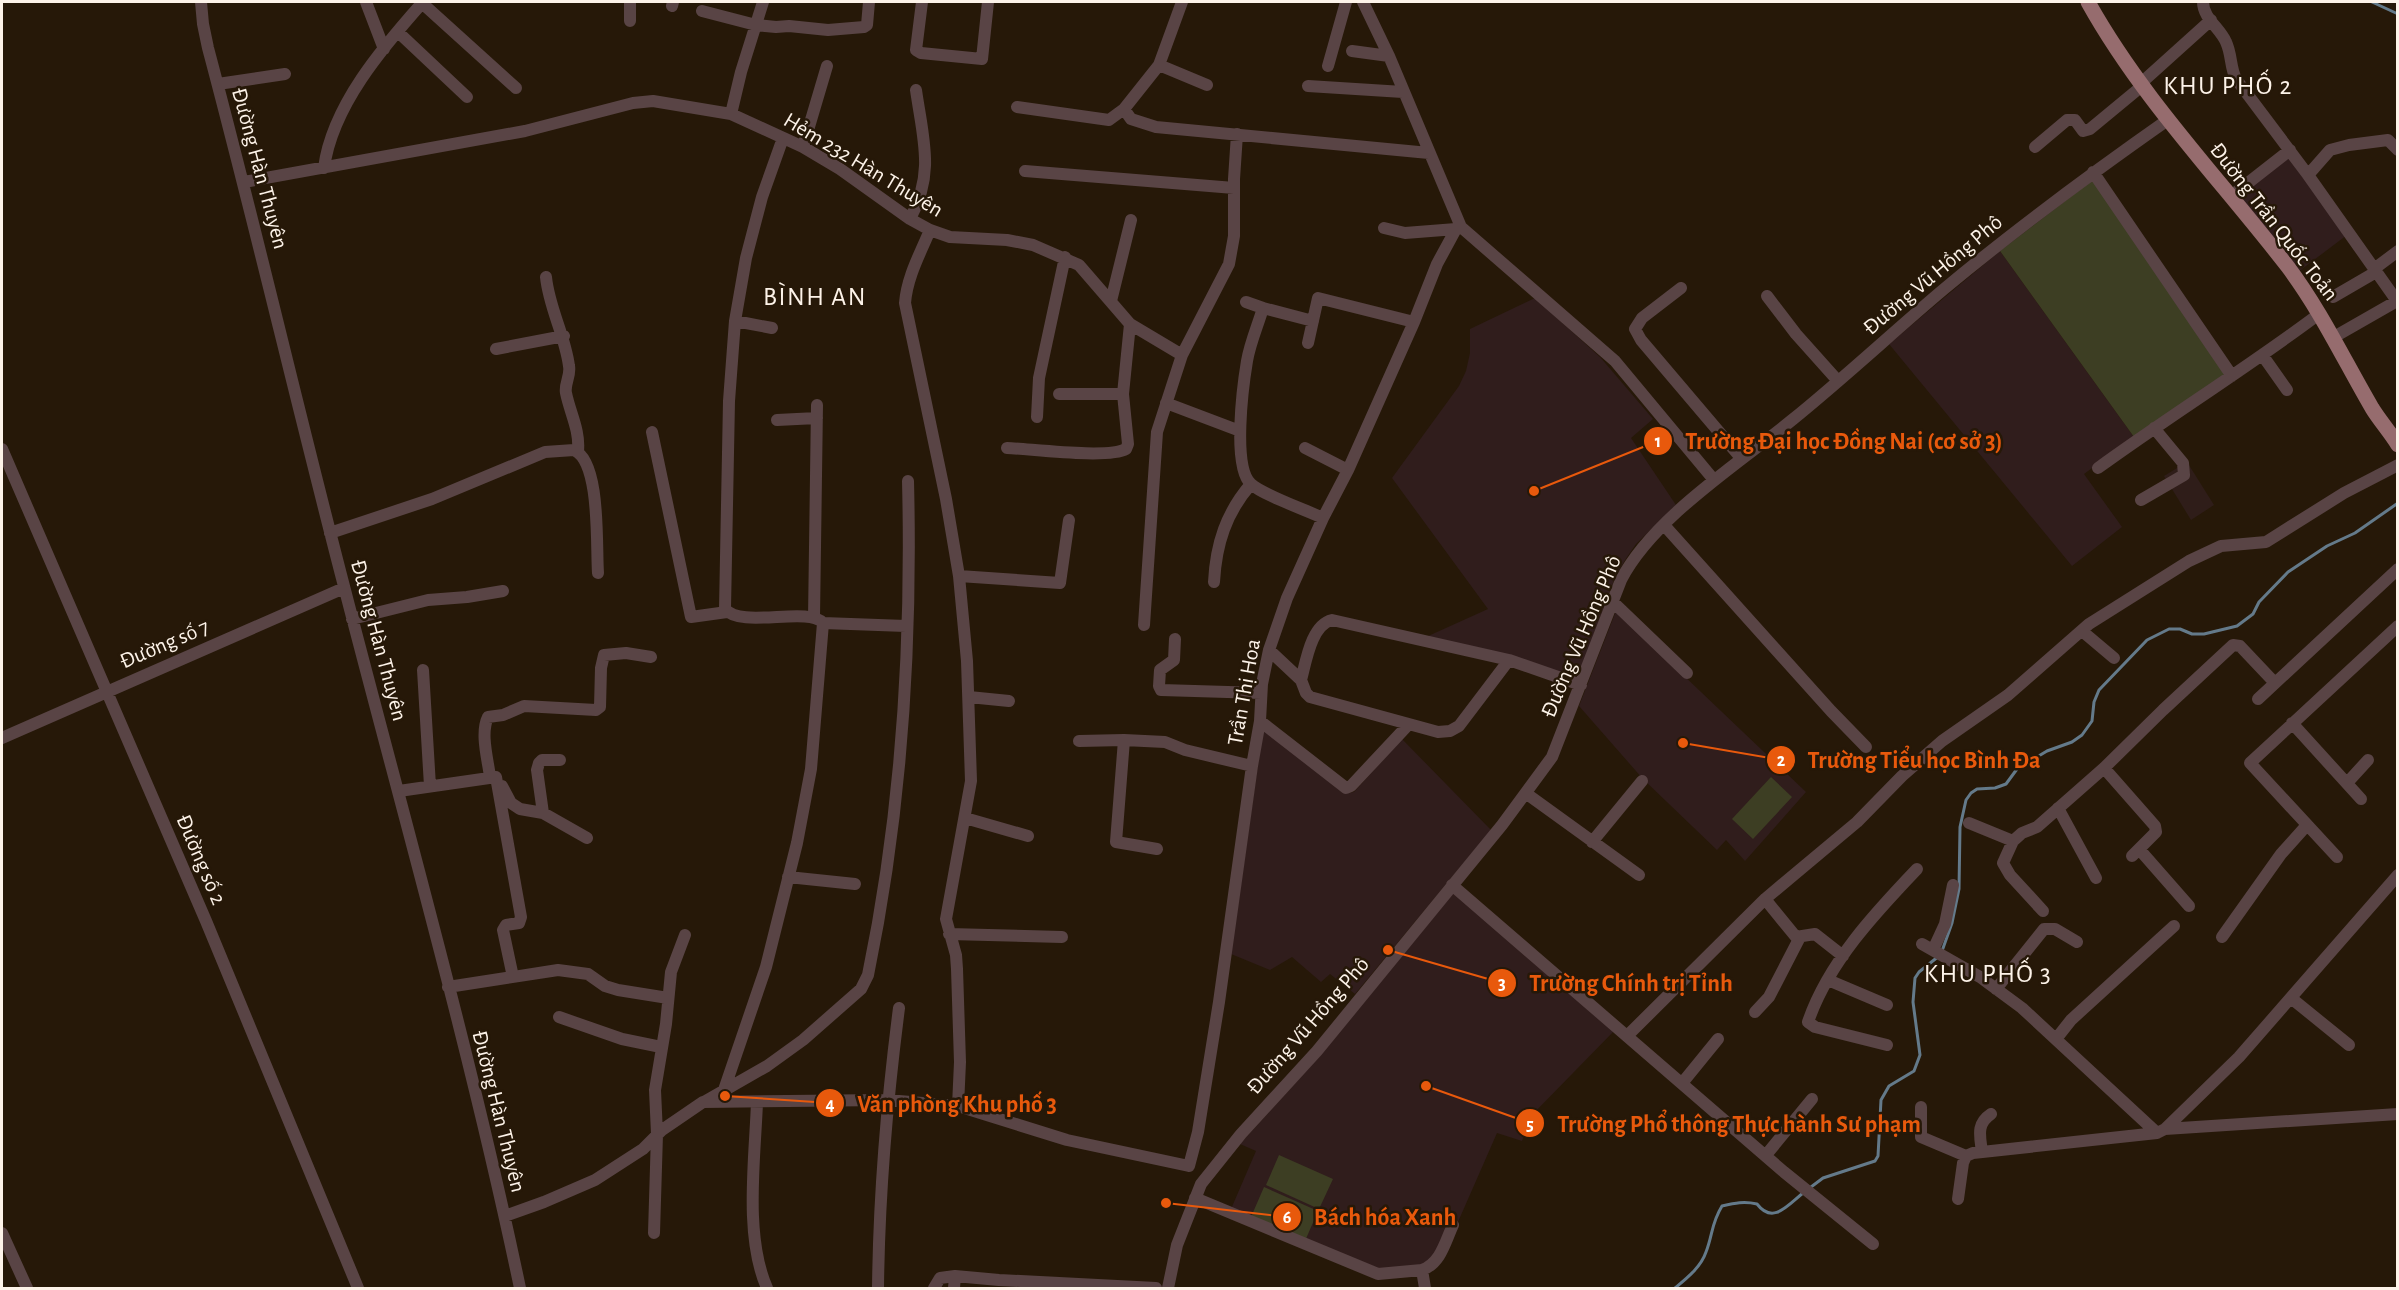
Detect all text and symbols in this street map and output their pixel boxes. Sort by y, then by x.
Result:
district label: KHU PHỐ 2 [2163,69,2293,99]
street label: Đường Hàn Thuyên [228,85,292,251]
street label: Hẻm 232 Hàn Thuyên [780,109,947,221]
street label: Đường Trần Quốc Toản [2206,138,2343,305]
street label: Đường Vũ Hồng Phô [1859,211,2006,339]
district label: BÌNH AN [763,282,867,310]
callout: Trường Đại học Đồng Nai (cơ sở 3) [1643,420,2014,462]
text: Trường Đại học Đồng Nai (cơ sở 3) [1685,428,2003,454]
text: 1 [1655,433,1661,451]
street label: Đường Vũ Hồng Phô [1537,552,1625,721]
street label: Đường Hàn Thuyên [347,557,411,723]
street label: Đường số 7 [116,615,212,673]
street label: Trần Thị Hoa [1224,637,1264,747]
callout: Trường Tiểu học Bình Đa [1766,739,2053,781]
text: Trường Tiểu học Bình Đa [1808,745,2040,773]
text: 2 [1777,752,1786,770]
street label: Đường số 2 [172,811,230,908]
street label: Đường Vũ Hồng Phô [1242,953,1373,1098]
district label: KHU PHỐ 3 [1924,957,2052,987]
callout: Trường Chính trị Tỉnh [1487,962,1744,1004]
text: Trường Chính trị Tỉnh [1529,972,1733,996]
text: 3 [1498,975,1506,993]
street label: Đường Hàn Thuyên [468,1028,530,1194]
callout: Văn phòng Khu phố 3 [815,1082,1069,1124]
text: Văn phòng Khu phố 3 [857,1091,1057,1117]
text: 4 [825,1096,835,1114]
callout: Trường Phổ thông Thực hành Sư phạm [1515,1102,1933,1144]
text: Trường Phổ thông Thực hành Sư phạm [1557,1109,1921,1137]
text: 5 [1526,1116,1534,1134]
callout: Bách hóa Xanh [1272,1196,1468,1238]
text: Bách hóa Xanh [1314,1206,1456,1230]
text: 6 [1283,1209,1292,1227]

